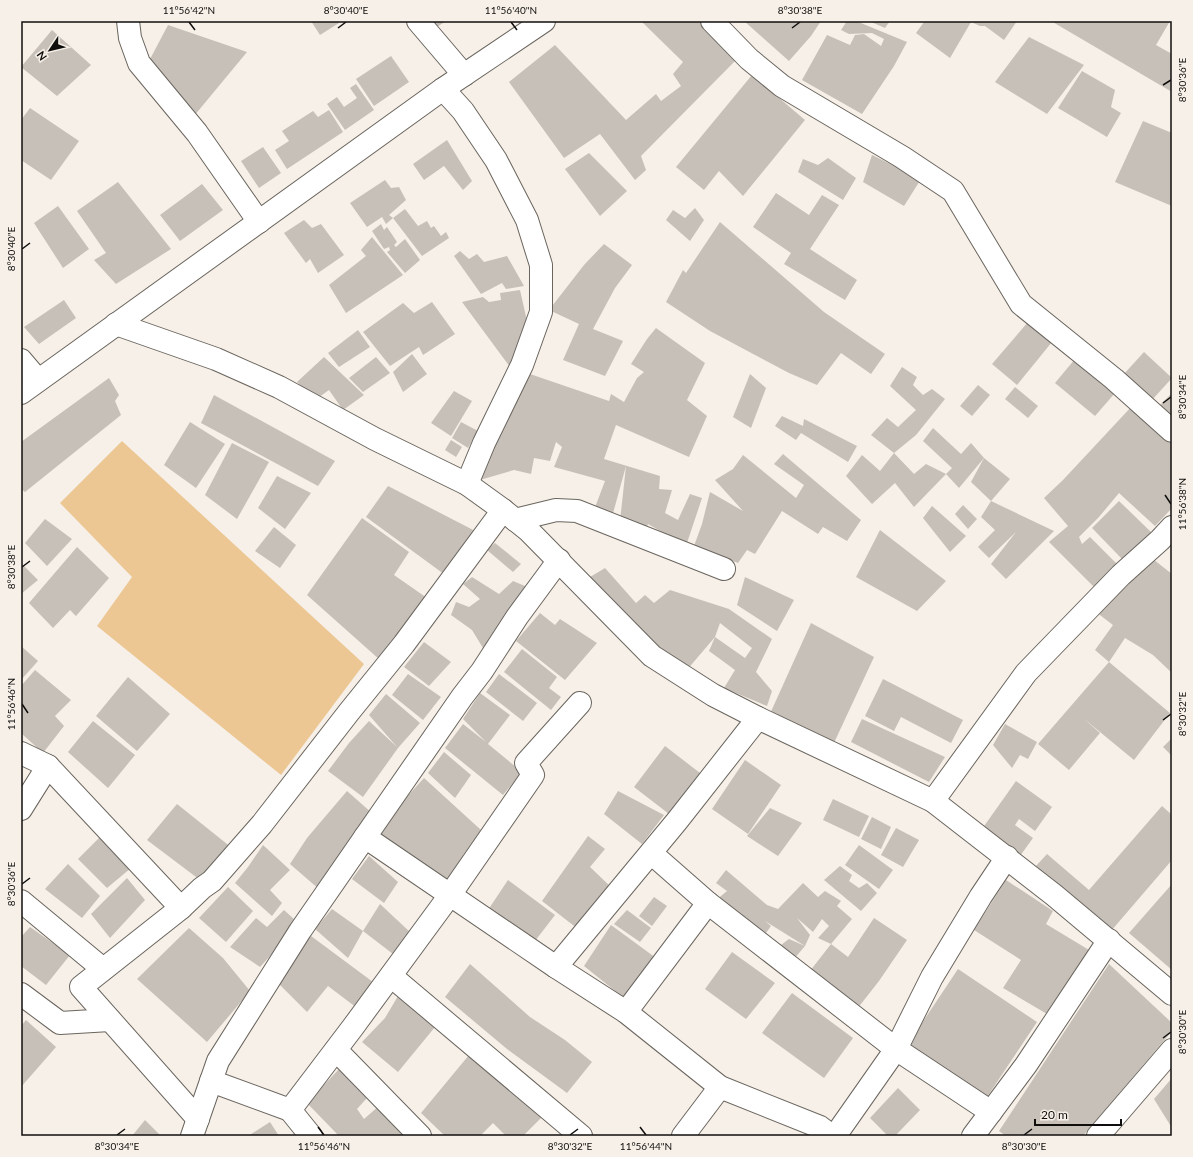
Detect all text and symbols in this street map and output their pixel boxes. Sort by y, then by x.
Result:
text: 11°56'42"N [163,4,215,16]
text: 8°30'40"E [324,4,369,16]
text: 11°56'40"N [485,4,537,16]
text: 8°30'38"E [778,4,823,16]
north arrow [30,30,70,70]
text: N [34,49,49,63]
text: 8°30'36"E [1176,57,1188,102]
text: 8°30'40"E [5,226,17,271]
text: 8°30'34"E [1176,374,1188,419]
text: 11°56'38"N [1176,478,1188,530]
text: 8°30'38"E [5,544,17,589]
text: 11°56'46"N [5,678,17,730]
text: 8°30'32"E [1176,691,1188,736]
text: 8°30'36"E [5,861,17,906]
text: 8°30'30"E [1176,1009,1188,1054]
scale bar [1035,1101,1121,1127]
text: 20 m [1041,1107,1068,1122]
text: 8°30'34"E [95,1140,140,1152]
text: 11°56'46"N [298,1140,350,1152]
text: 8°30'32"E [548,1140,593,1152]
text: 11°56'44"N [620,1140,672,1152]
text: 8°30'30"E [1002,1140,1047,1152]

